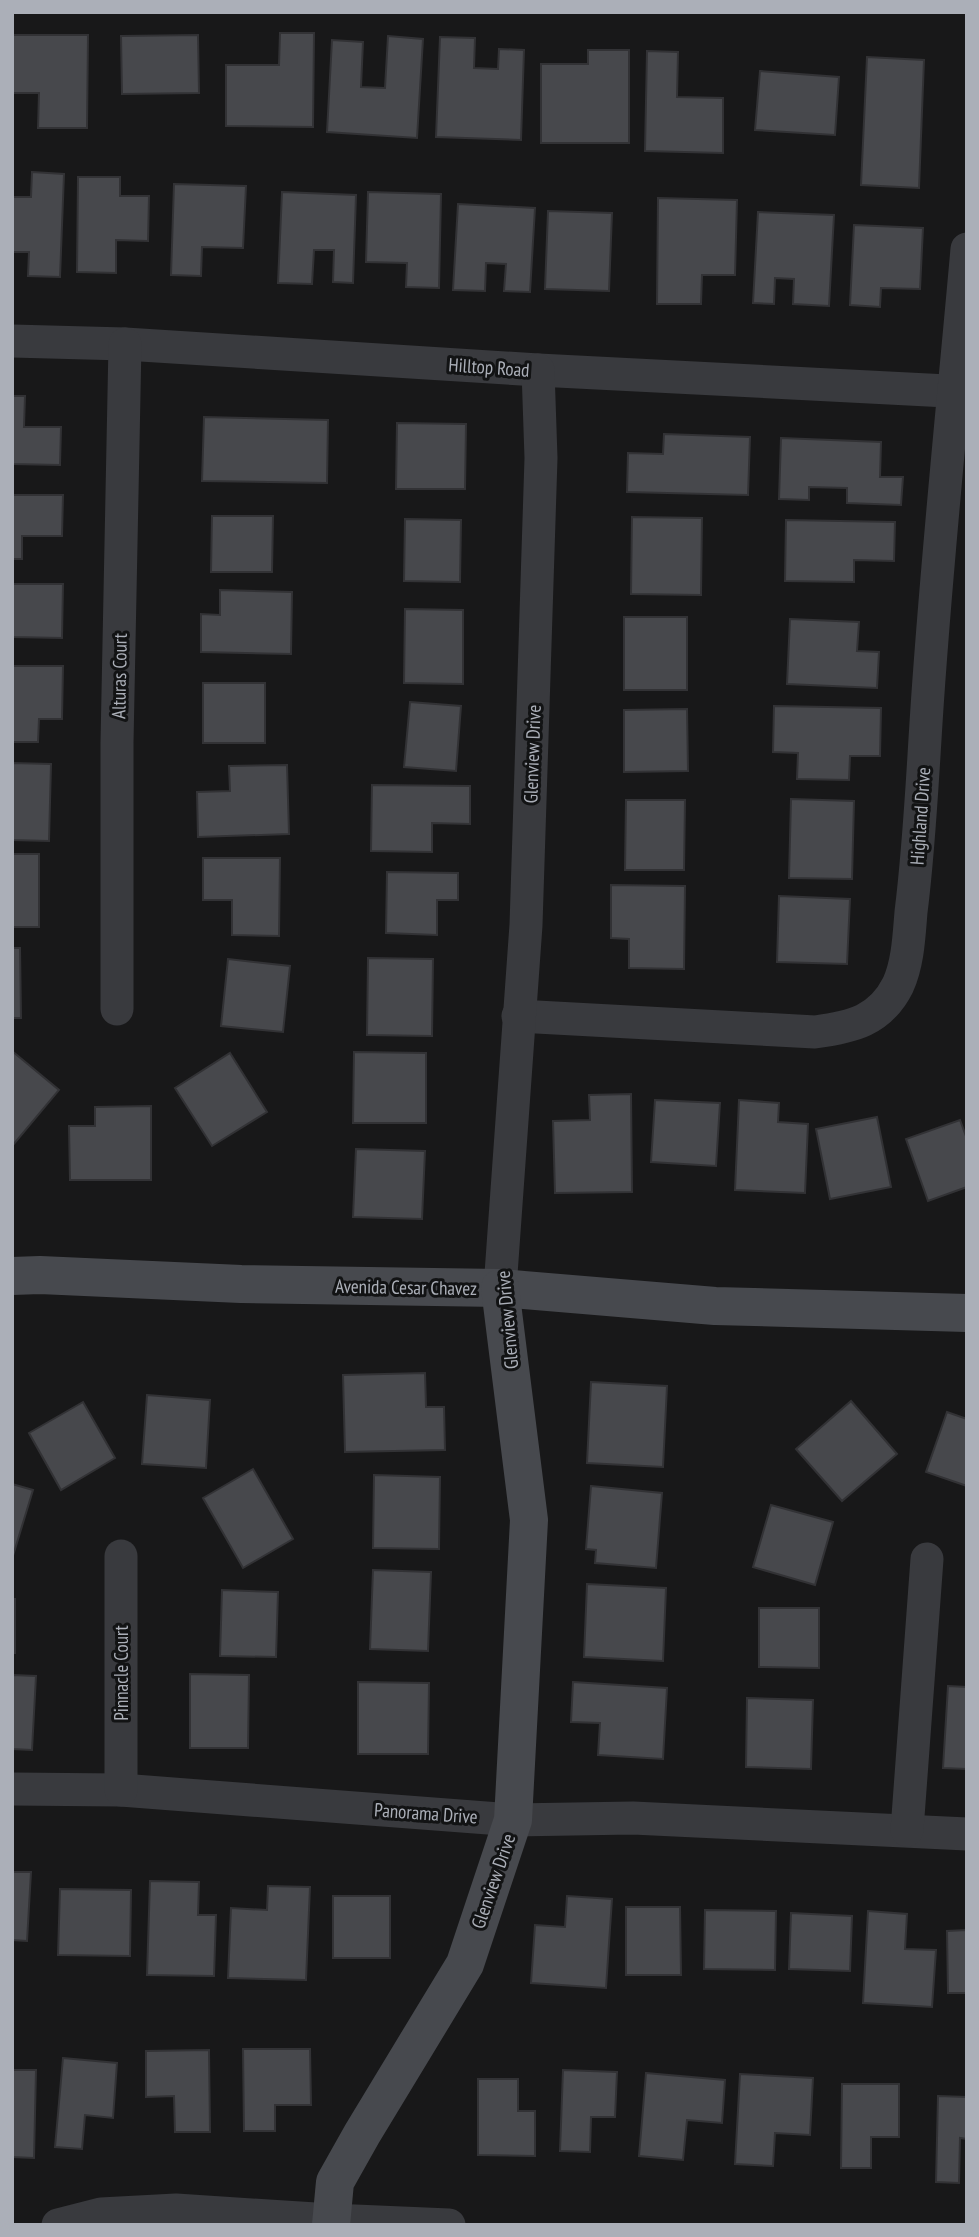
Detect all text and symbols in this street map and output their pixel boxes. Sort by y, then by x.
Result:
street label: Hilltop Road [448,352,530,382]
street label: Alturas Court [106,632,132,719]
street label: Glenview Drive [518,704,546,804]
street label: Highland Drive [905,766,935,866]
street label: Glenview Drive [491,1270,523,1370]
street label: Avenida Cesar Chavez [335,1274,477,1300]
street label: Pinnacle Court [109,1624,133,1721]
street label: Panorama Drive [374,1797,479,1829]
street label: Glenview Drive [466,1830,520,1932]

